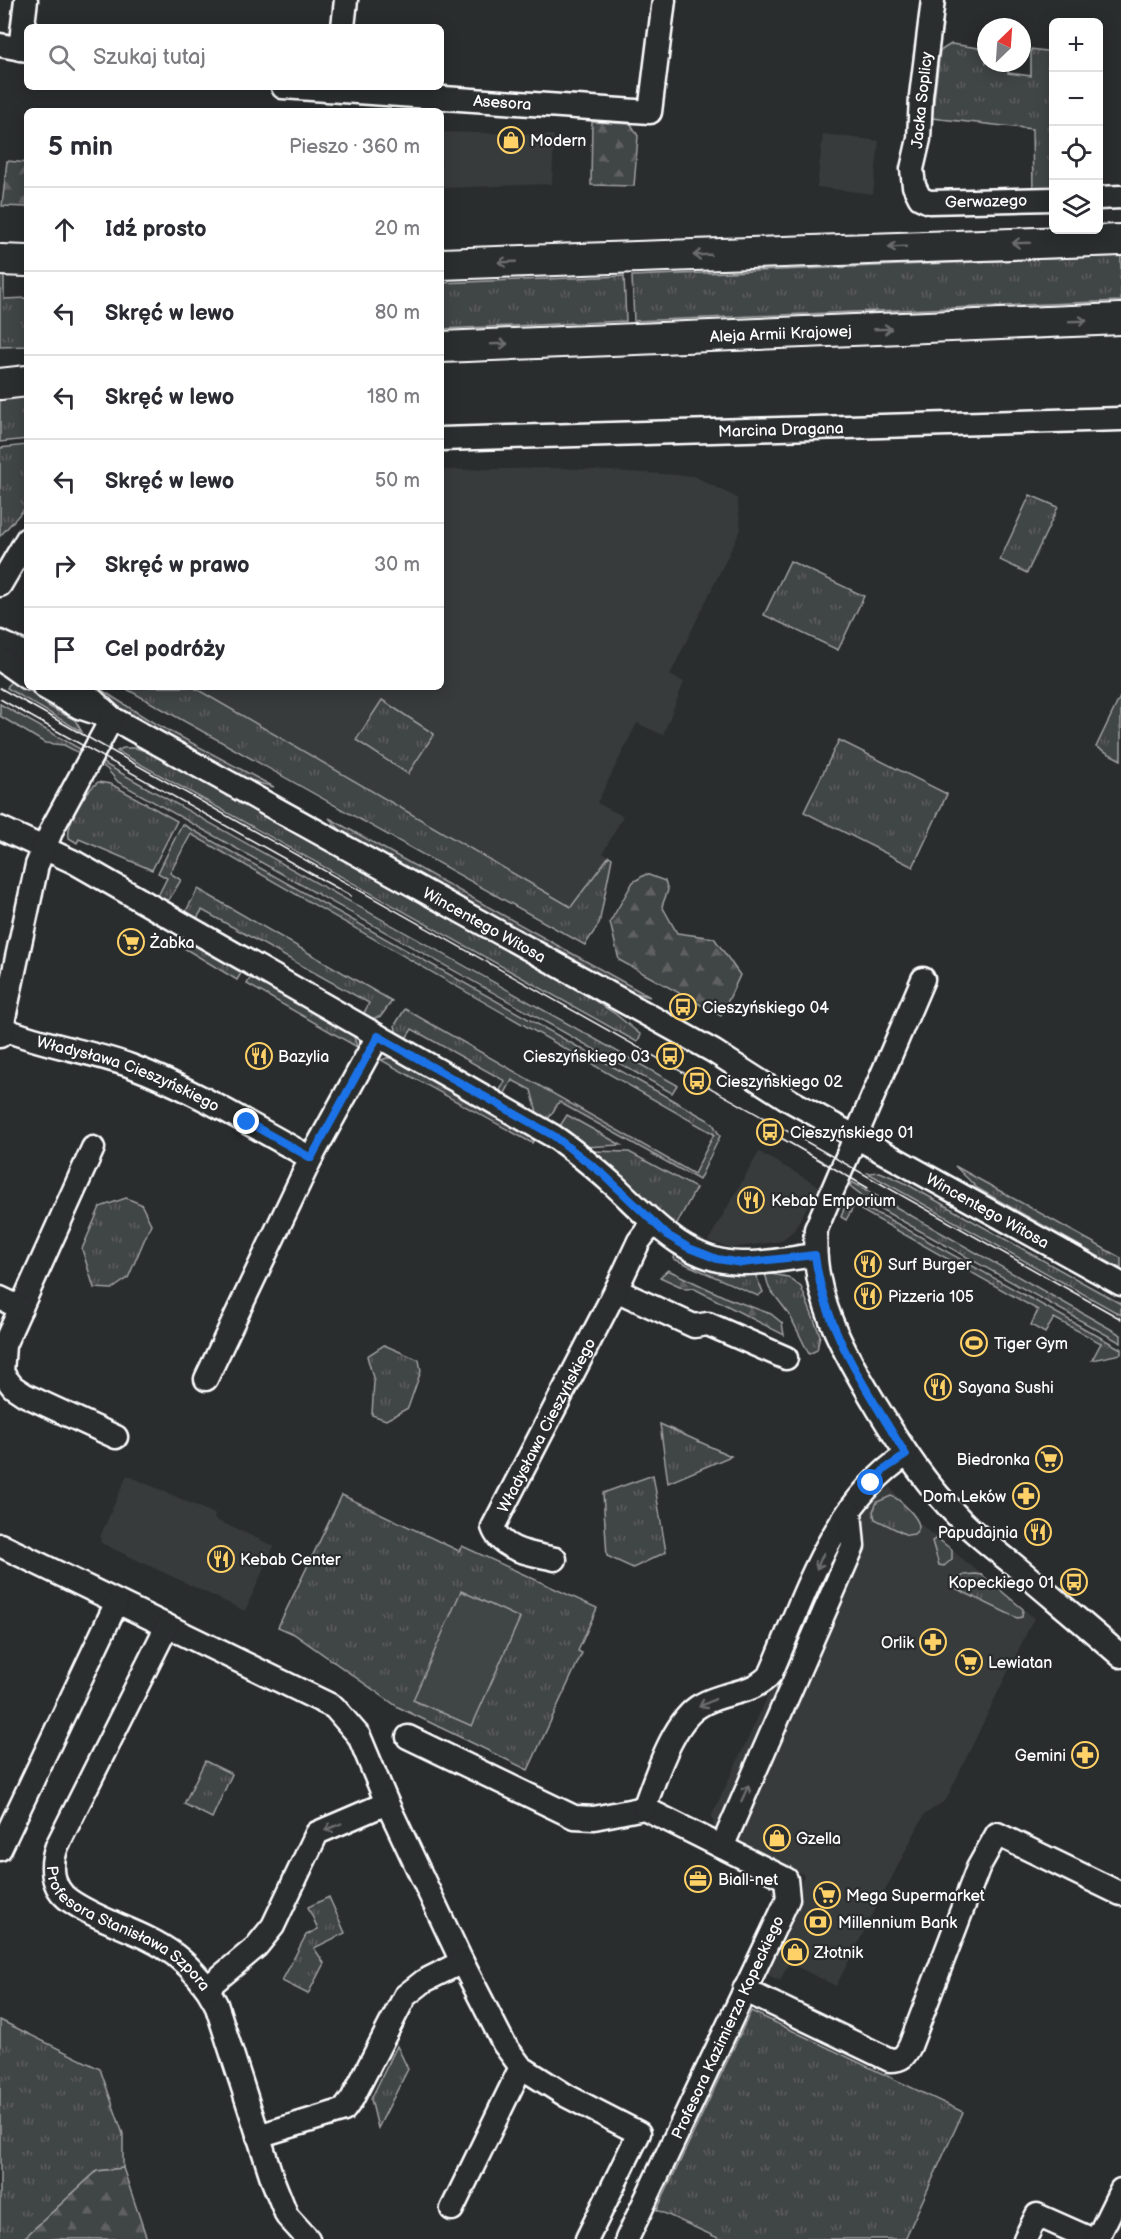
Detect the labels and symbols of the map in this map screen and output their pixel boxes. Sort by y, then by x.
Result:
north arrow [977,18,1031,72]
street label: Jacka Soplicy [908,50,937,149]
street label: Asesora [473,92,532,115]
shop icon: Modern [496,125,526,155]
place label: Modern [530,132,586,151]
street label: Gerwazego [945,192,1027,213]
one-way arrow [1011,237,1031,249]
one-way arrow [887,242,907,253]
one-way arrow [692,249,712,260]
one-way arrow [497,256,517,267]
one-way arrow [1067,315,1087,327]
street label: Aleja Armii Krajowej [709,322,852,347]
one-way arrow [873,323,893,335]
one-way arrow [489,339,509,350]
street label: Marcina Dragana [718,419,844,442]
street label: Wincentego Witosa [419,884,549,967]
supermarket icon: Żabka [116,927,146,957]
place label: Żabka [149,932,195,953]
bus stop icon: Cieszyńskiego 04 [668,992,698,1022]
place label: Cieszyńskiego 04 [702,999,829,1018]
street label: Władysława Cieszyńskiego [34,1033,222,1116]
restaurant icon: Bazylia [244,1041,274,1071]
bus stop icon: Cieszyńskiego 03 [655,1041,685,1071]
place label: Bazylia [278,1048,329,1067]
place label: Cieszyńskiego 03 [523,1048,650,1067]
bus stop icon: Cieszyńskiego 02 [682,1066,712,1096]
place label: Cieszyńskiego 02 [716,1073,843,1092]
route end [233,1108,259,1134]
bus stop icon: Cieszyńskiego 01 [755,1117,785,1147]
place label: Cieszyńskiego 01 [790,1124,913,1143]
street label: Wincentego Witosa [922,1170,1052,1253]
restaurant icon: Kebab Emporium [736,1185,766,1215]
place label: Kebab Emporium [771,1192,896,1211]
restaurant icon: Surf Burger [853,1249,883,1279]
place label: Surf Burger [888,1256,972,1275]
restaurant icon: Pizzeria 105 [853,1281,883,1311]
place label: Pizzeria 105 [888,1288,974,1307]
sports icon: Tiger Gym [959,1328,989,1358]
street label: Władysława Cieszyńskiego [494,1335,600,1516]
place label: Tiger Gym [994,1335,1068,1354]
restaurant icon: Sayana Sushi [923,1372,953,1402]
place label: Sayana Sushi [958,1379,1054,1398]
supermarket icon: Biedronka [1034,1444,1064,1474]
place label: Biedronka [956,1451,1030,1470]
route start [857,1469,883,1495]
pharmacy icon: Dom Leków [1011,1481,1041,1511]
place label: Dom Leków [922,1488,1006,1507]
restaurant icon: Papudajnia [1023,1517,1053,1547]
place label: Papudajnia [938,1524,1018,1543]
restaurant icon: Kebab Center [206,1544,236,1574]
place label: Kebab Center [240,1551,341,1570]
one-way arrow [814,1551,825,1570]
bus stop icon: Kopeckiego 01 [1059,1567,1089,1597]
place label: Kopeckiego 01 [948,1574,1054,1593]
pharmacy icon: Orlik [918,1627,948,1657]
place label: Orlik [881,1634,914,1653]
supermarket icon: Lewiatan [954,1647,984,1677]
place label: Lewiatan [988,1654,1052,1673]
one-way arrow [698,1697,716,1709]
pharmacy icon: Gemini [1070,1740,1100,1770]
place label: Gemini [1015,1747,1066,1766]
one-way arrow [740,1784,751,1803]
one-way arrow [324,1822,343,1833]
shop icon: Gzella [762,1823,792,1853]
place label: Gzella [796,1830,841,1849]
office icon: Biall-net [683,1864,713,1894]
street label: Profesora Stanisława Szpora [42,1865,214,1995]
place label: Biall-net [718,1871,778,1890]
supermarket icon: Mega Supermarket [812,1880,842,1910]
place label: Mega Supermarket [846,1887,985,1906]
bank icon: Millennium Bank [803,1907,833,1937]
street label: Profesora Kazimierza Kopeckiego [668,1913,789,2142]
place label: Millennium Bank [838,1914,957,1933]
shop icon: Złotnik [780,1937,810,1967]
place label: Złotnik [813,1944,863,1963]

